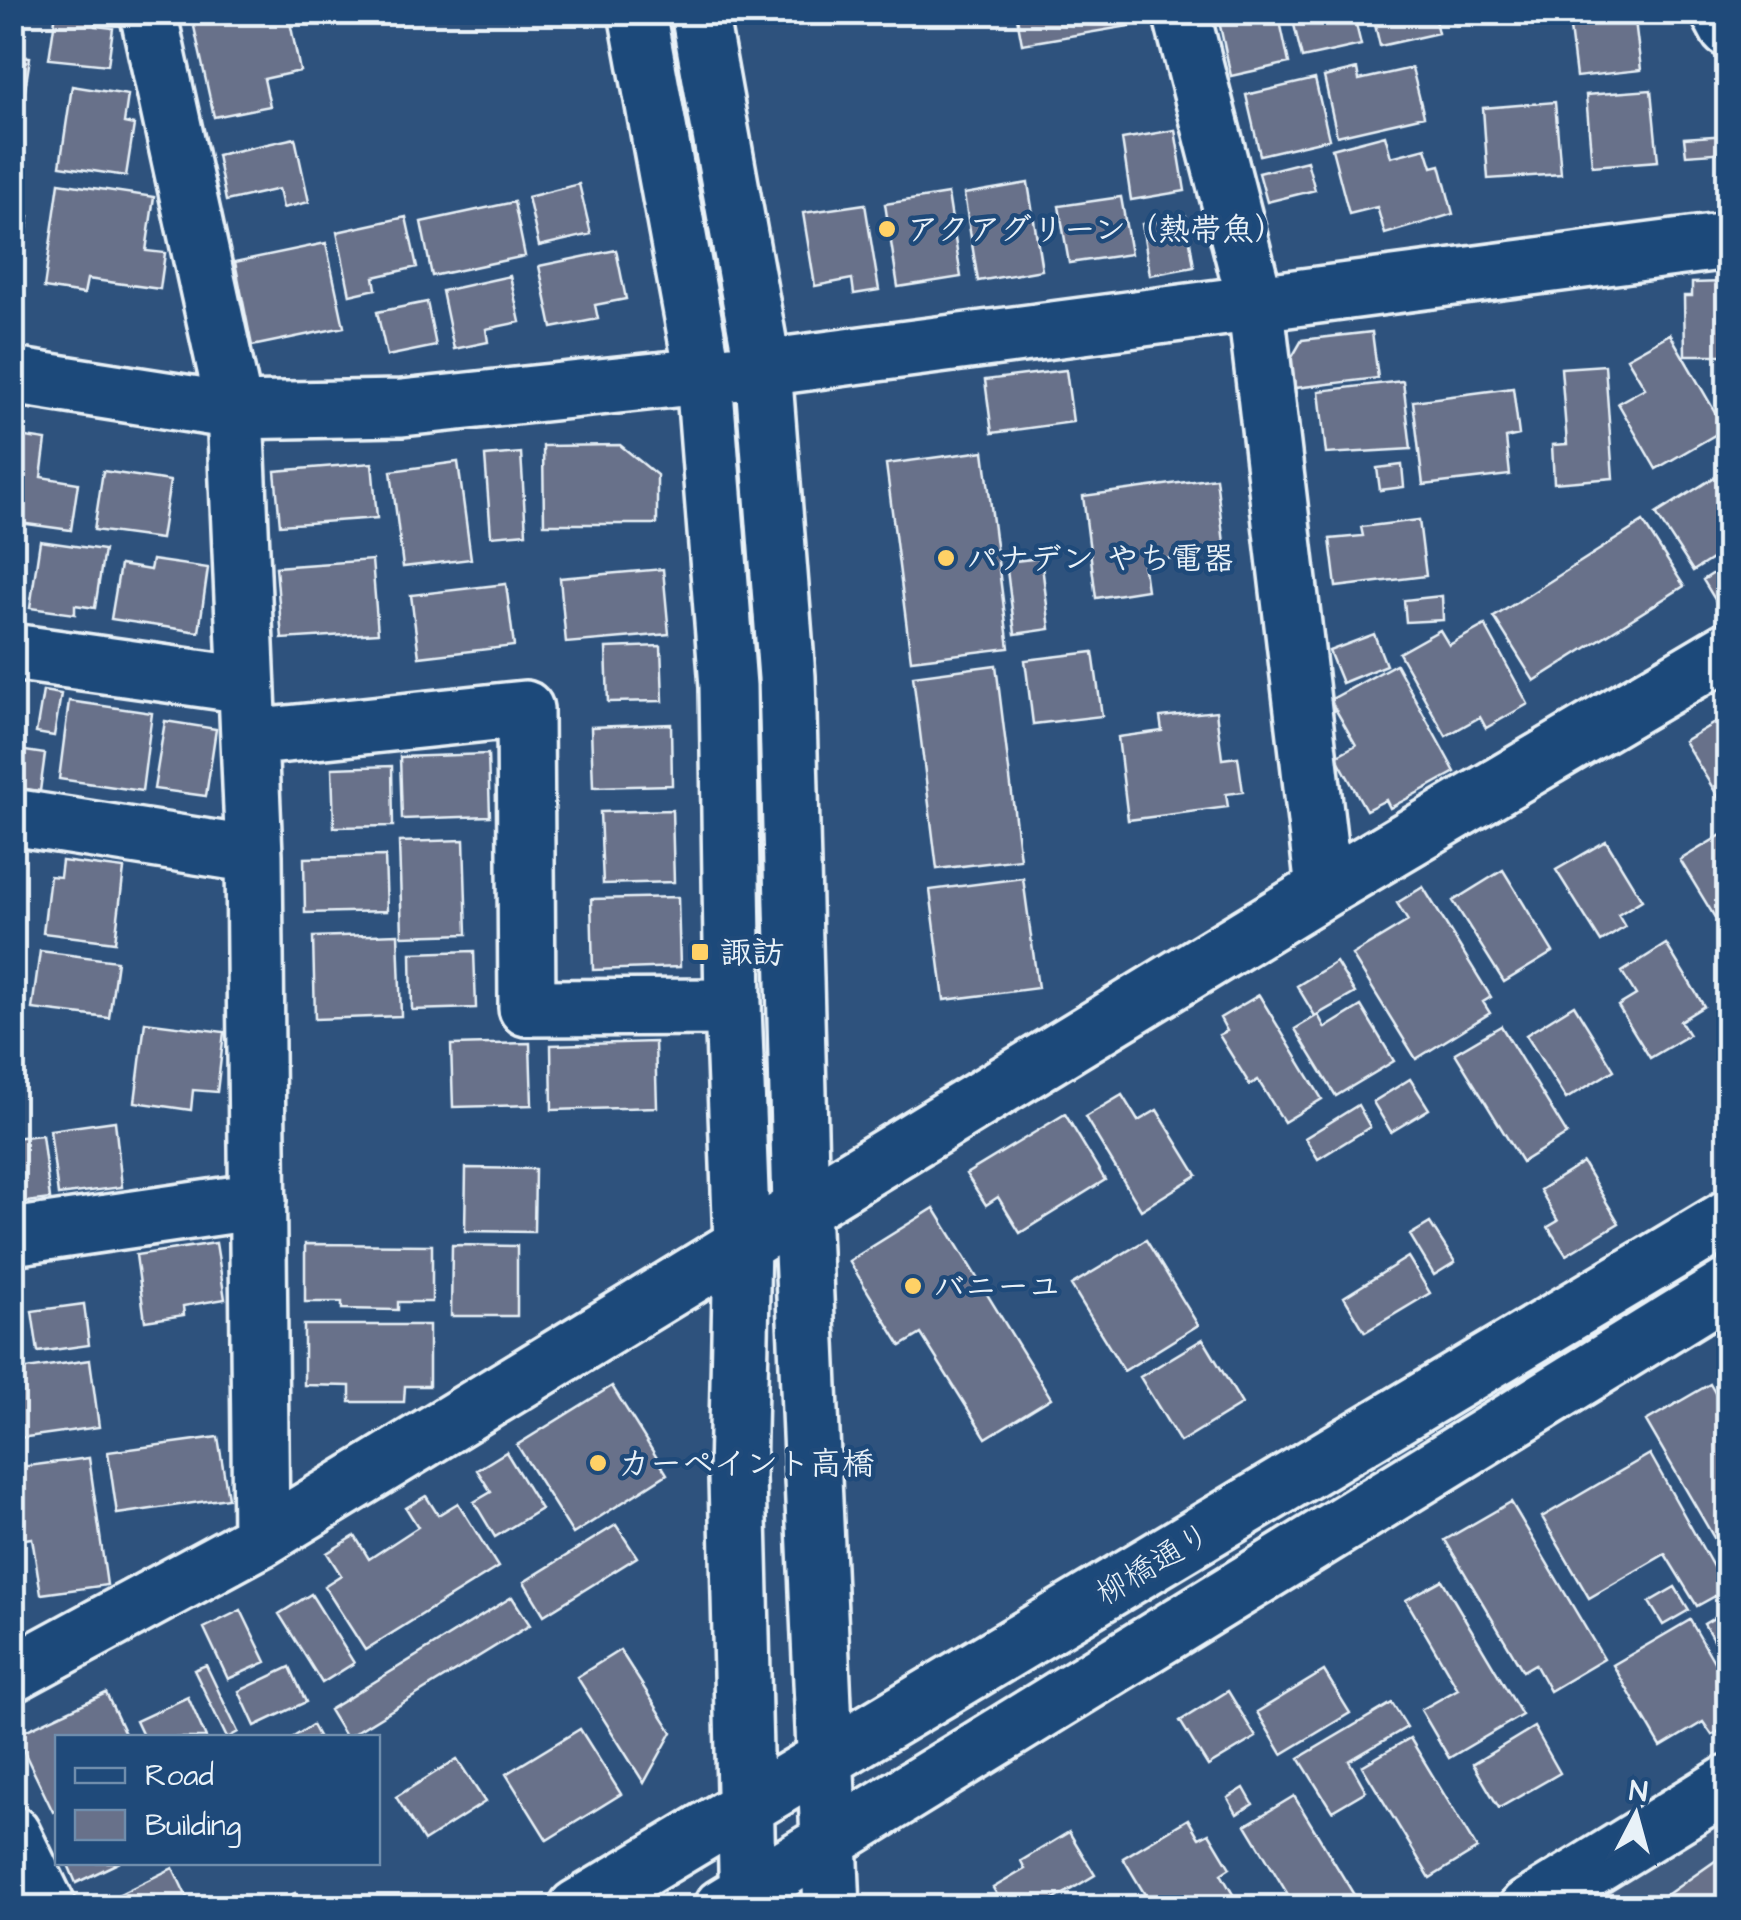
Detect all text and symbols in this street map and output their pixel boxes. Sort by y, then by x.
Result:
place label: アクアグリーン（熱帯魚） [907,208,1286,253]
marker: アクアグリーン（熱帯魚） [876,218,898,240]
place label: パナデン やち電器 [966,537,1235,582]
marker: パナデン やち電器 [935,547,957,569]
place label: 諏訪 [720,931,784,976]
marker: 諏訪 [689,941,711,963]
place label: バニーユ [933,1265,1061,1310]
marker: バニーユ [902,1275,924,1297]
place label: カーペイント高橋 [618,1442,874,1487]
marker: カーペイント高橋 [587,1452,609,1474]
street label: 柳橋通り [1087,1512,1220,1617]
legend [55,1735,380,1865]
text: Road [145,1755,214,1797]
north arrow [1586,1765,1686,1865]
text: N [1628,1771,1650,1812]
text: Building [145,1805,241,1848]

